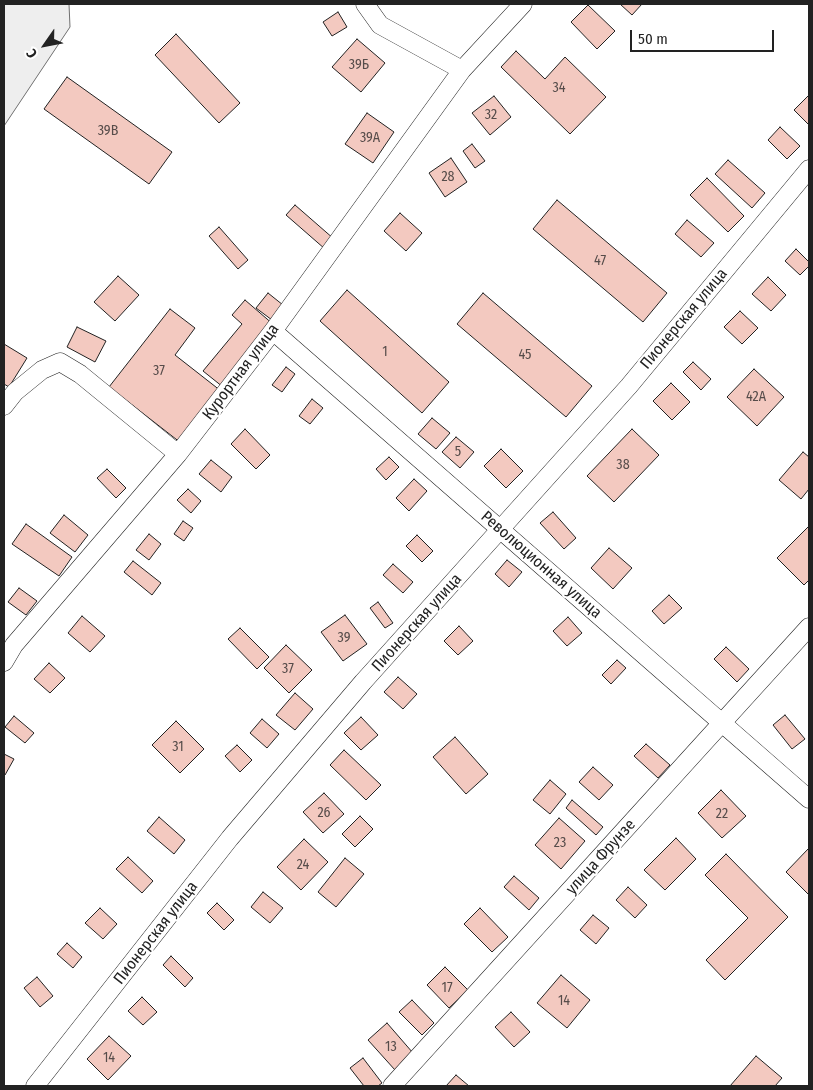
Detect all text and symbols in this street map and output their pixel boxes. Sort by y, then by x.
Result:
north arrow [20,20,70,70]
scale bar [633,20,777,52]
text: 50 m [638,30,668,48]
text: С [23,46,41,61]
house number: 39Б [349,57,369,73]
house number: 34 [552,80,566,96]
house number: 32 [485,107,497,123]
house number: 39В [98,123,118,139]
house number: 39А [360,130,380,146]
house number: 28 [441,169,455,185]
house number: 47 [594,253,606,269]
street label: Пионерская улица [636,265,732,373]
street label: Курортная улица [199,320,283,424]
house number: 1 [382,344,388,360]
house number: 45 [518,347,532,363]
house number: 37 [153,363,165,379]
house number: 42А [746,389,766,405]
house number: 5 [455,444,461,460]
house number: 38 [616,457,630,473]
street label: Революционная улица [477,507,605,623]
street label: Пионерская улица [368,570,466,676]
house number: 39 [338,630,350,646]
house number: 37 [282,661,294,677]
house number: 31 [172,739,184,755]
house number: 26 [317,805,331,821]
house number: 22 [716,806,728,822]
street label: улица Фрунзе [562,815,640,899]
house number: 23 [554,835,566,851]
house number: 24 [297,857,309,873]
street label: Пионерская улица [110,878,202,988]
house number: 17 [441,980,453,996]
house number: 14 [558,993,570,1009]
house number: 13 [385,1039,397,1055]
house number: 14 [103,1050,115,1066]

